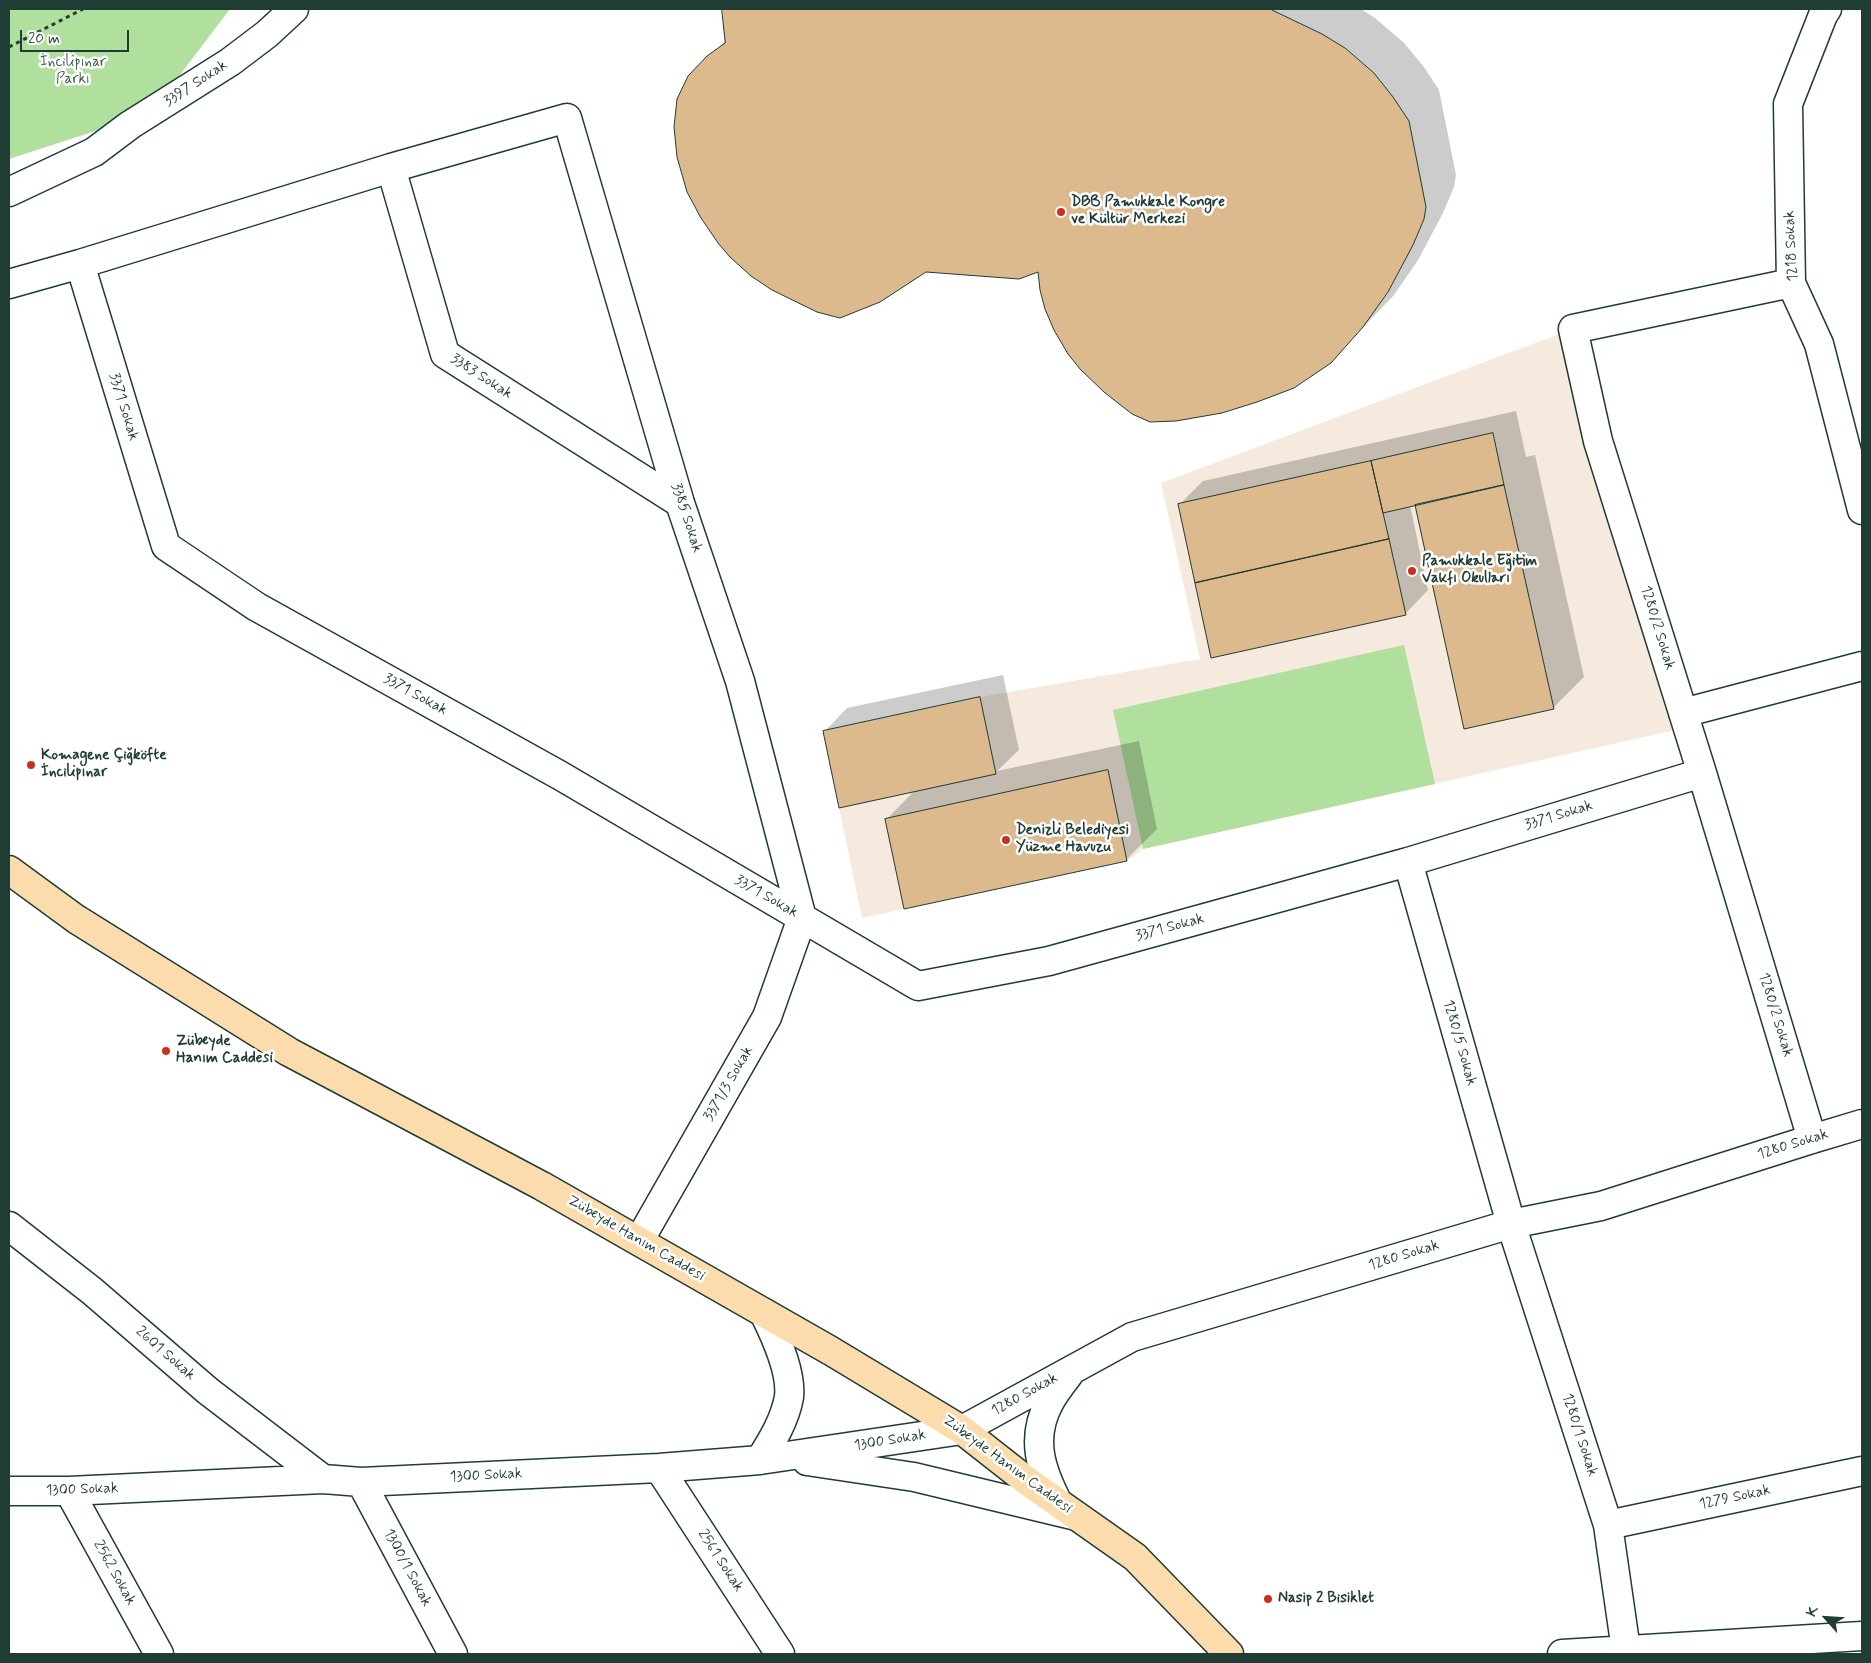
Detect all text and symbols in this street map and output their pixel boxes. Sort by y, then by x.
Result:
scale bar [22,20,131,52]
text: 20 m [28,29,60,49]
park label: İncilipınar Parkı [40,54,106,89]
street label: 3397 Sokak [161,57,231,111]
place label: DBB Pamukkale Kongre ve Kültür Merkezi [1071,194,1225,229]
marker: DBB Pamukkale Kongre ve Kültür Merkezi [1055,206,1067,218]
street label: 1218 Sokak [1781,210,1803,282]
street label: 3383 Sokak [447,350,515,404]
street label: 3371 Sokak [104,371,142,443]
street label: 3385 Sokak [666,481,706,555]
place label: Pamukkale Eğitim Vakfı Okulları [1422,553,1537,588]
marker: Pamukkale Eğitim Vakfı Okulları [1406,565,1418,577]
street label: 1280/2 Sokak [1636,584,1678,672]
street label: 3371 Sokak [380,670,450,720]
place label: Komagene Çiğköfte İncilipınar [41,747,167,782]
marker: Komagene Çiğköfte İncilipınar [25,759,37,771]
street label: 3371 Sokak [1523,797,1595,835]
place label: Denizli Belediyesi Yüzme Havuzu [1016,822,1129,857]
marker: Denizli Belediyesi Yüzme Havuzu [1000,834,1012,846]
street label: 3371 Sokak [731,872,801,922]
street label: 3371 Sokak [1134,910,1206,946]
street label: 1280/2 Sokak [1754,971,1796,1059]
street label: 1280/5 Sokak [1438,998,1480,1088]
place label: Zübeyde Hanım Caddesi [176,1033,273,1068]
street label: 3371/3 Sokak [700,1043,758,1125]
marker: Zübeyde Hanım Caddesi [160,1045,172,1057]
street label: 1280 Sokak [1755,1126,1831,1164]
street label: Zübeyde Hanım Caddesi [564,1192,708,1286]
street label: 1280 Sokak [1366,1237,1442,1275]
street label: 2601 Sokak [131,1323,199,1385]
street label: 1280 Sokak [989,1369,1061,1421]
street label: 1280/1 Sokak [1557,1391,1601,1479]
street label: Zübeyde Hanım Caddesi [939,1412,1075,1518]
street label: 1300 Sokak [853,1426,927,1456]
street label: 1300 Sokak [449,1465,523,1487]
street label: 1300 Sokak [45,1480,119,1500]
street label: 1279 Sokak [1698,1482,1772,1514]
street label: 1300/1 Sokak [379,1526,435,1610]
street label: 2561 Sokak [693,1526,747,1596]
street label: 2562 Sokak [89,1537,139,1609]
place label: Nasip 2 Bisiklet [1278,1590,1374,1608]
marker: Nasip 2 Bisiklet [1262,1593,1274,1605]
north arrow [1801,1593,1851,1643]
text: K [1802,1603,1823,1620]

